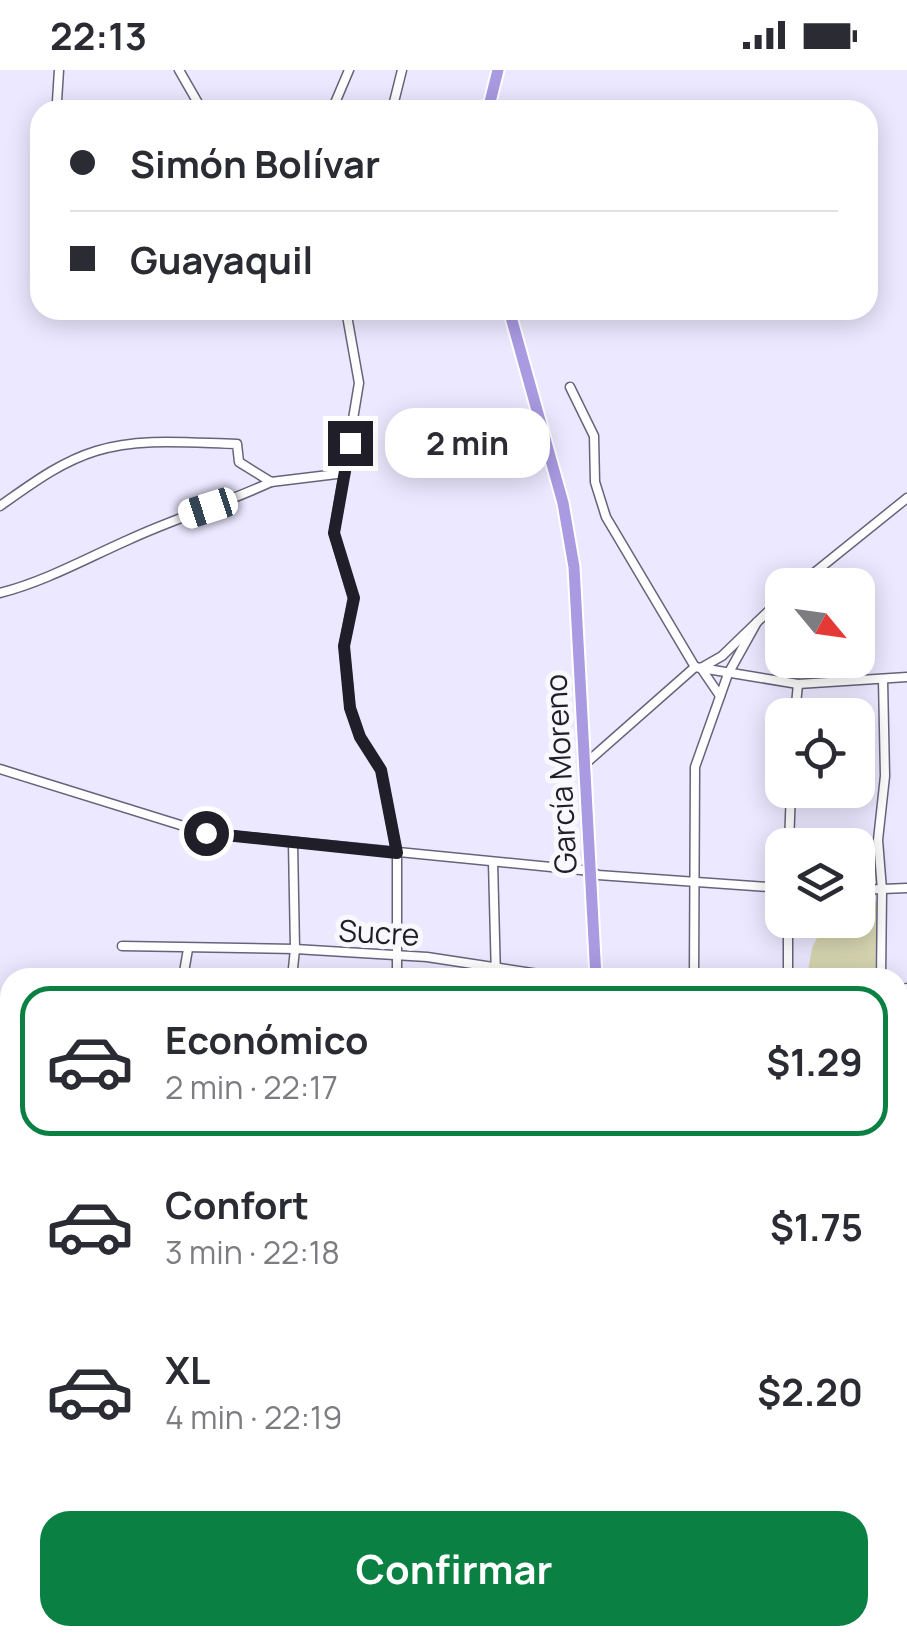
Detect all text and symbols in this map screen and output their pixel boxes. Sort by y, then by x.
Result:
text: 22:13 [50,9,147,61]
text: Simón Bolívar [130,137,380,189]
text: Guayaquil [130,233,313,285]
callout: 2 min [385,408,550,478]
route end [328,421,373,466]
text: 2 min [426,421,509,465]
car [175,484,241,532]
north arrow [765,568,875,678]
map controls [765,568,875,938]
street label: García Moreno [534,673,586,875]
button: locate [765,698,875,808]
route start [184,811,229,856]
button: layers [765,828,875,938]
street label: Sucre [337,909,421,955]
text: Económico [165,1013,369,1065]
icon: car [45,1016,135,1106]
text: $1.29 [766,1035,863,1087]
text: 2 min · 22:17 [165,1065,338,1109]
text: Confort [165,1178,309,1230]
icon: car [45,1181,135,1271]
text: $1.75 [770,1200,863,1252]
text: 3 min · 22:18 [165,1230,340,1274]
text: XL [165,1343,210,1395]
icon: car [45,1346,135,1436]
text: $2.20 [757,1365,863,1417]
text: 4 min · 22:19 [165,1395,342,1439]
button: Confirmar [40,1511,868,1626]

